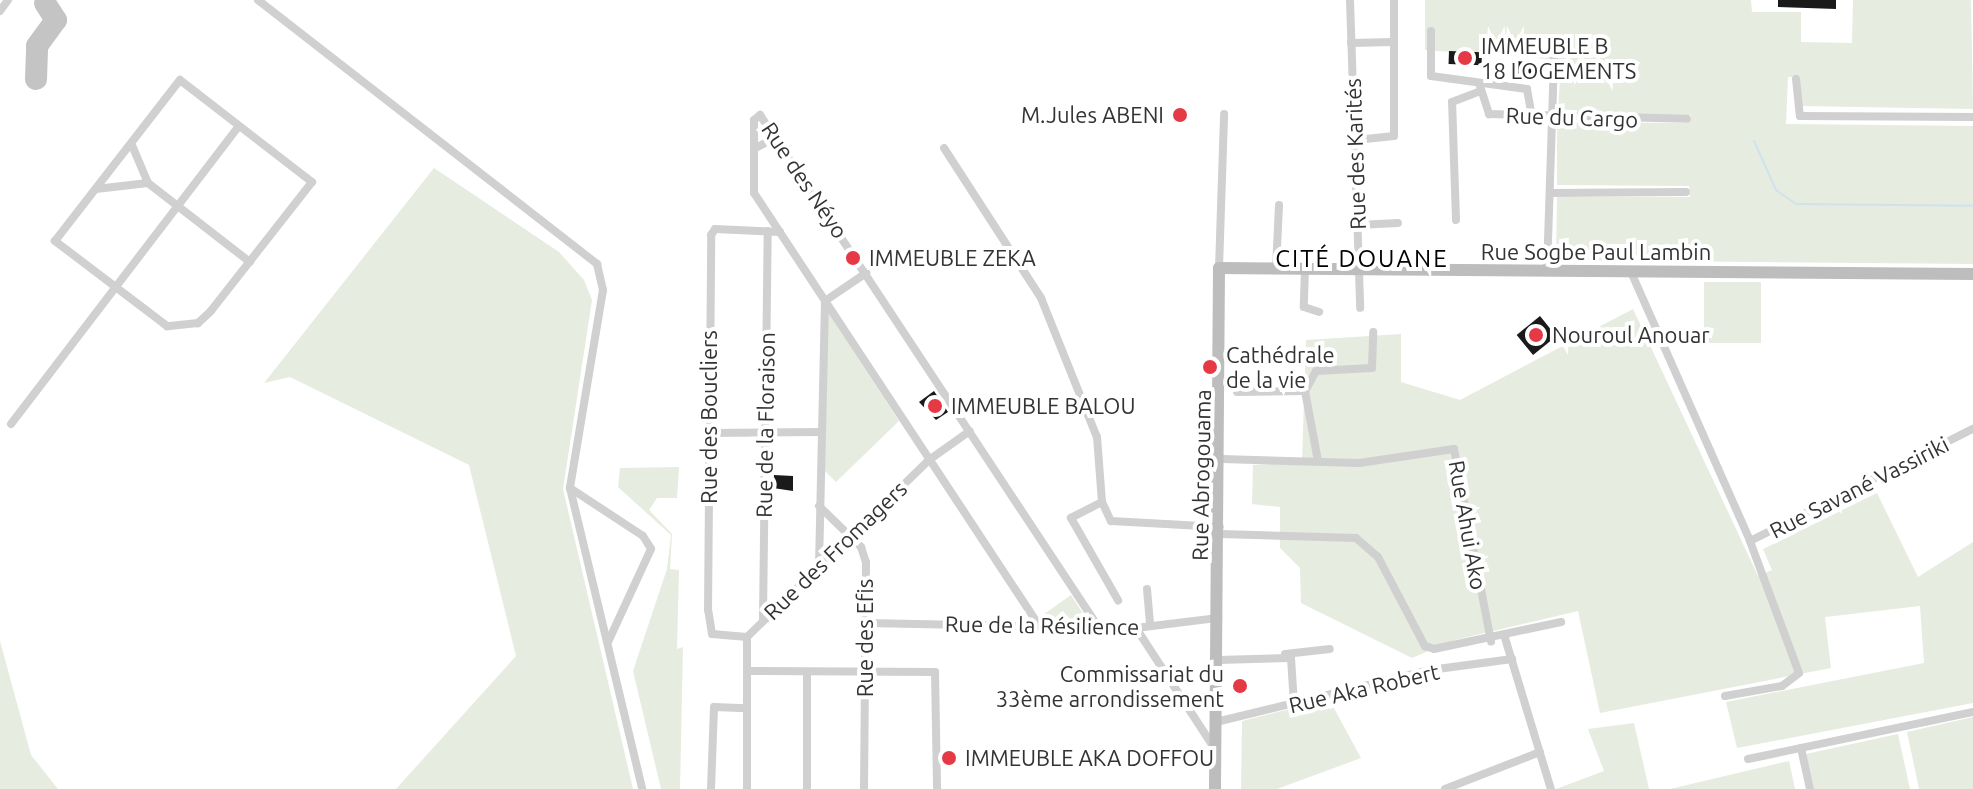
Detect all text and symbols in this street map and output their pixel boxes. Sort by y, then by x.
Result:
place label: IMMEUBLE B 18 LOGEMENTS [1481,32,1636,84]
marker: IMMEUBLE B 18 LOGEMENTS [1456,49,1474,67]
street label: Rue des Karités [1339,78,1371,230]
street label: Rue du Cargo [1505,101,1639,133]
place label: M.Jules ABENI [1021,102,1164,128]
marker: M.Jules ABENI [1171,106,1189,124]
street label: Rue des Néyo [756,117,854,243]
street label: Rue Sogbe Paul Lambin [1481,239,1711,265]
place label: IMMEUBLE ZEKA [869,245,1036,271]
district label: CITÉ DOUANE [1275,245,1449,273]
marker: IMMEUBLE ZEKA [844,249,862,267]
place label: Nouroul Anouar [1552,322,1710,348]
marker: Nouroul Anouar [1527,326,1545,344]
street label: Rue des Boucliers [696,330,722,504]
street label: Rue de la Floraison [750,332,780,518]
place label: Cathédrale de la vie [1226,341,1335,392]
marker: Cathédrale de la vie [1201,358,1219,376]
street label: Rue Abrogouama [1186,389,1216,561]
place label: IMMEUBLE BALOU [951,393,1135,419]
marker: IMMEUBLE BALOU [926,397,944,415]
street label: Rue Savané Vassiriki [1765,430,1953,544]
street label: Rue Ahui Ako [1444,458,1492,592]
street label: Rue des Fromagers [758,475,912,625]
street label: Rue des Efis [852,579,878,697]
street label: Rue de la Résilience [945,610,1139,640]
street label: Rue Aka Robert [1286,658,1442,718]
place label: Commissariat du 33ème arrondissement [996,660,1224,712]
marker: Commissariat du 33ème arrondissement [1231,677,1249,695]
place label: IMMEUBLE AKA DOFFOU [965,745,1214,771]
marker: IMMEUBLE AKA DOFFOU [940,749,958,767]

